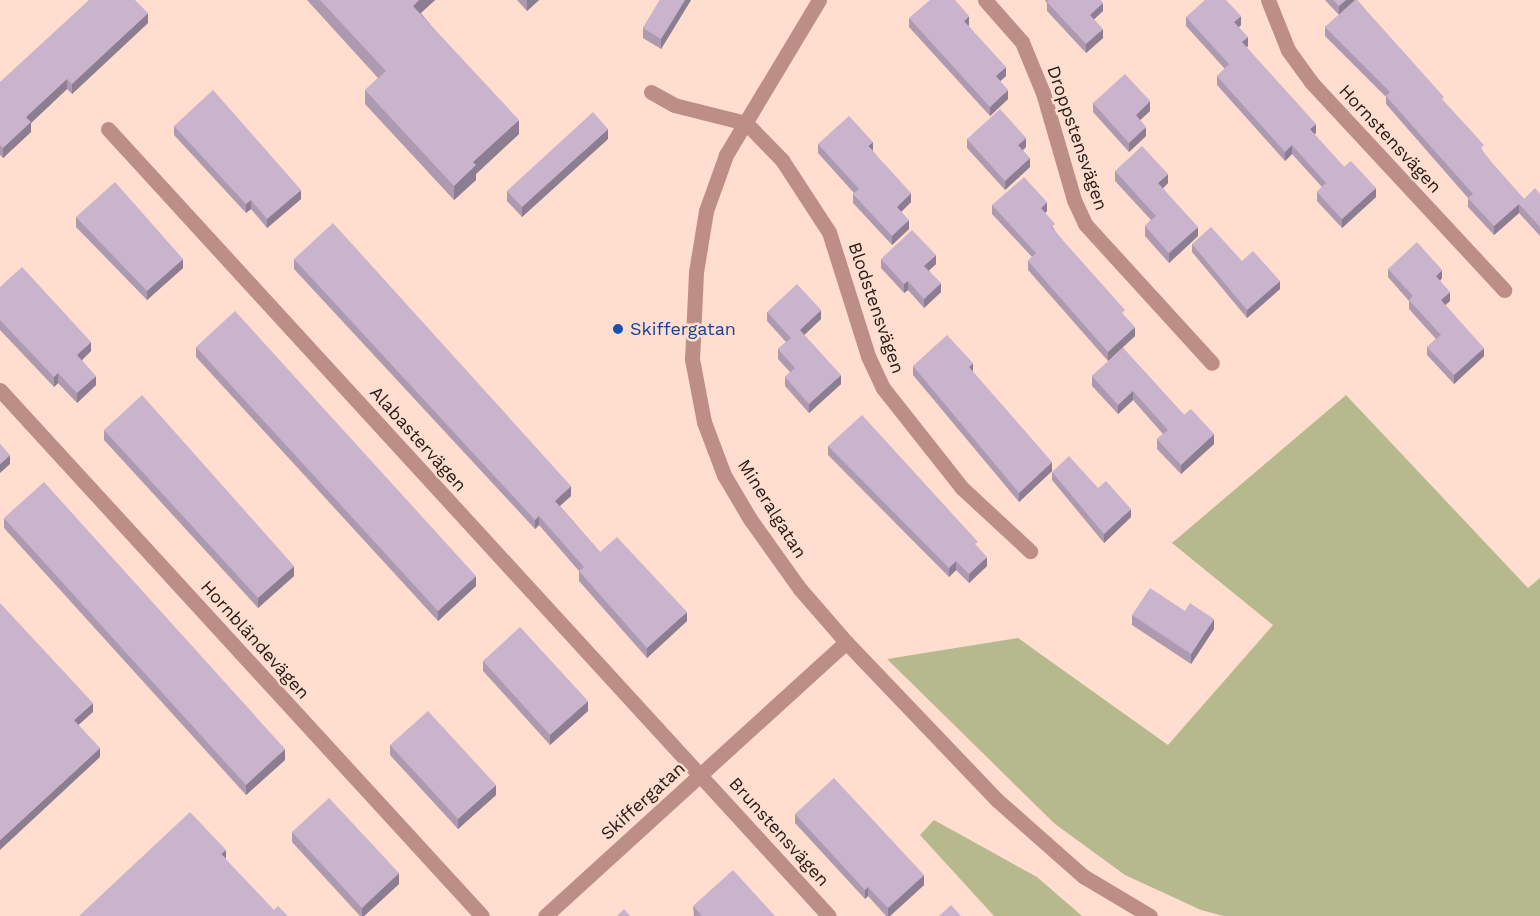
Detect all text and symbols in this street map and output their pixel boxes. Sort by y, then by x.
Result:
street label: Droppstensvägen [1042,63,1112,213]
street label: Hornstensvägen [1334,80,1446,198]
street label: Blodstensvägen [843,239,909,377]
place label: Skiffergatan [630,318,736,340]
marker: Skiffergatan [611,322,625,336]
street label: Alabastervägen [365,382,471,496]
street label: Mineralgatan [733,455,811,563]
street label: Hornbländevägen [196,576,314,704]
street label: Skiffergatan [596,758,690,844]
street label: Brunstensvägen [724,773,834,891]

